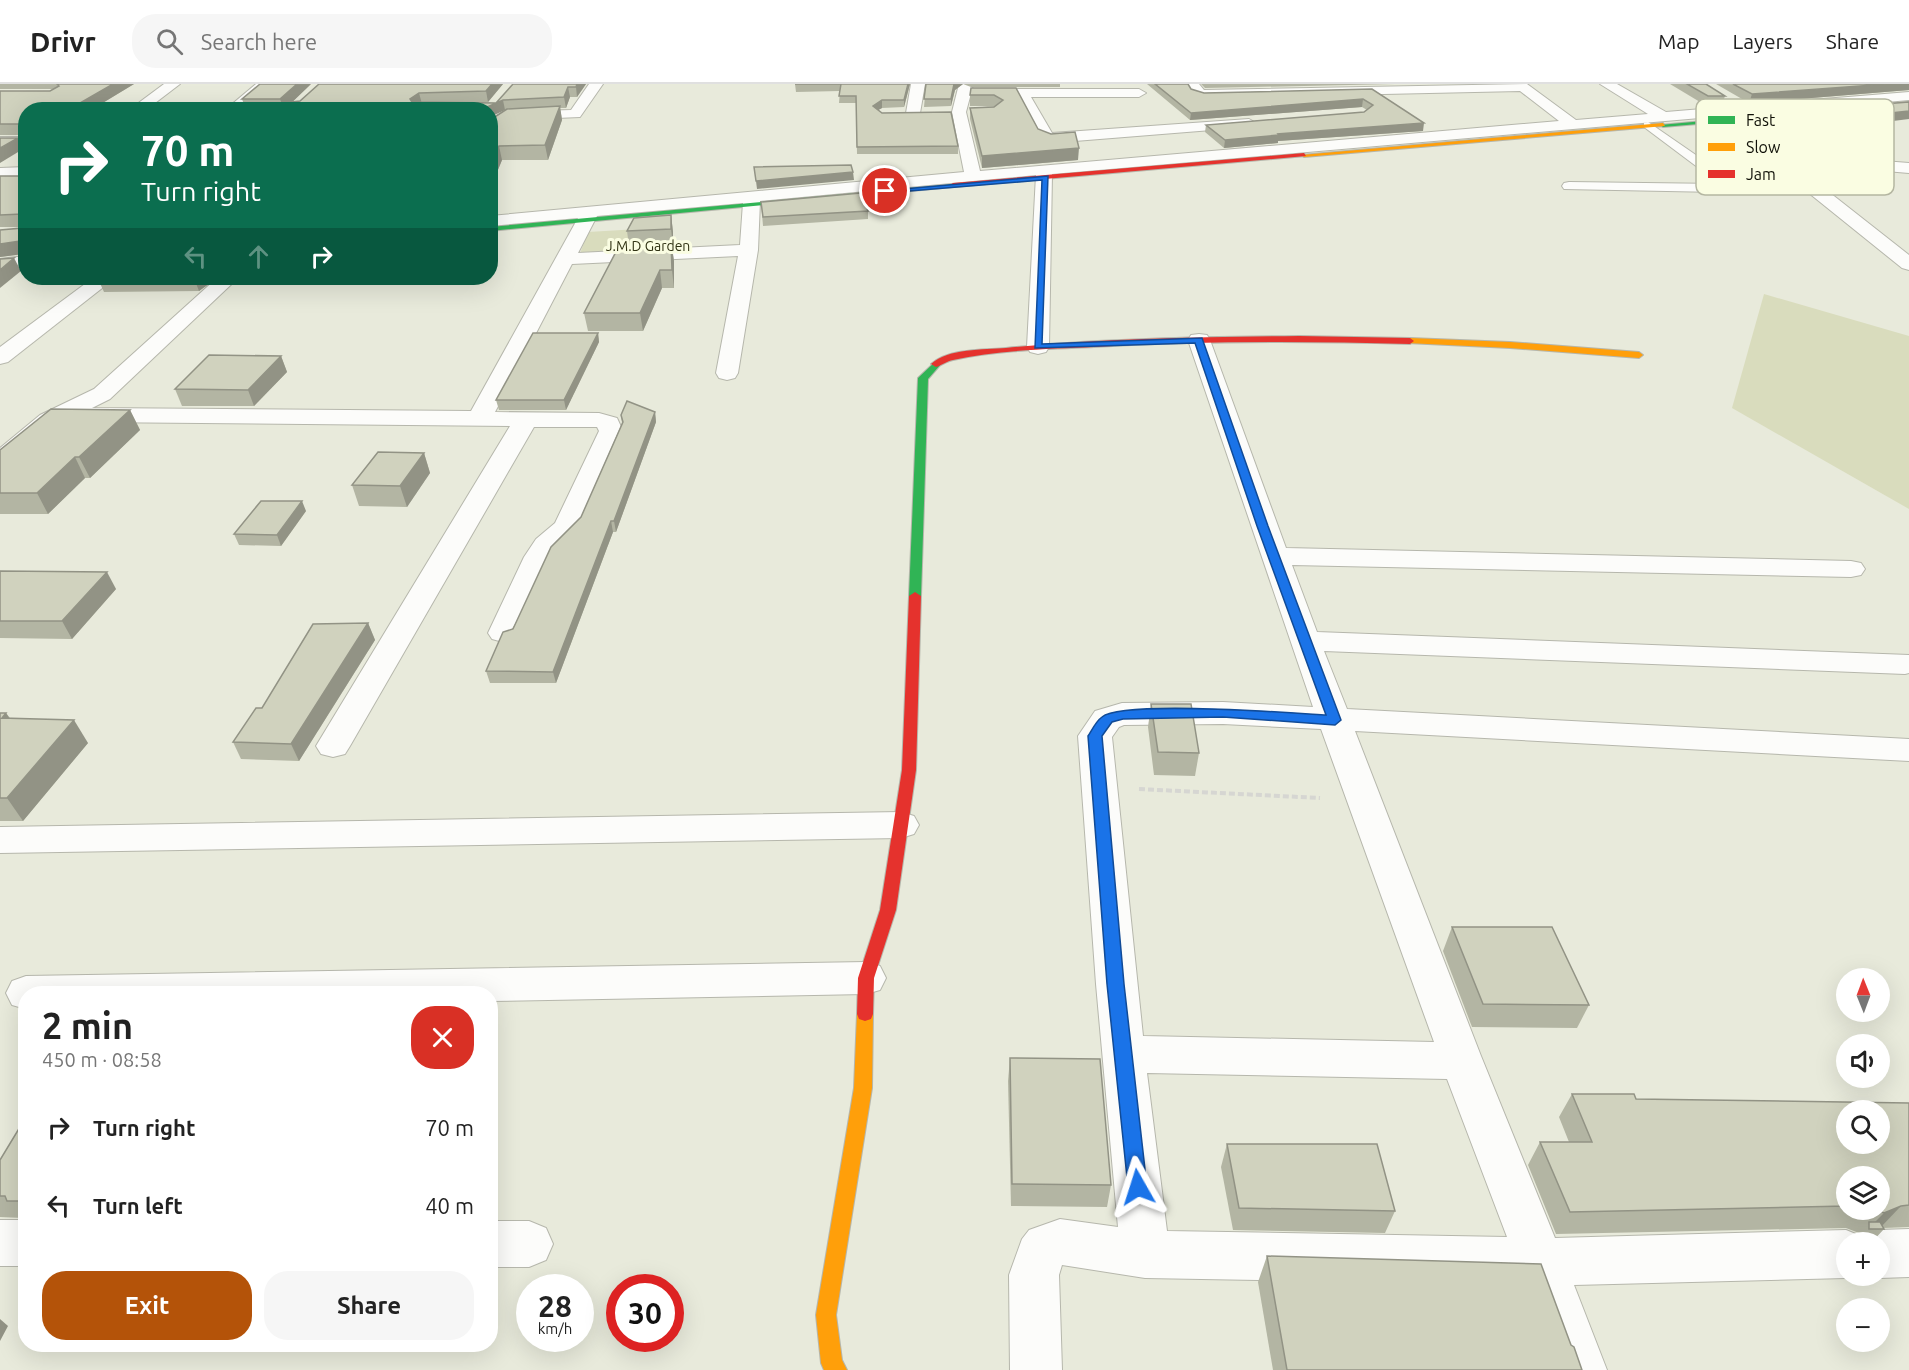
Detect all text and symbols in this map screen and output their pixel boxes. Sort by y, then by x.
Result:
search box [132,14,552,68]
icon: search [153,25,186,58]
text: Drivr [30,26,96,57]
text: Search here [201,29,317,54]
text: Map [1658,29,1699,53]
text: Layers [1732,29,1793,53]
text: Share [1826,29,1879,53]
legend [1696,99,1894,195]
text: Fast [1746,111,1776,129]
icon: right [42,126,120,204]
text: 70 m [141,127,235,174]
text: Slow [1746,138,1781,156]
pin [859,165,910,216]
text: Jam [1746,165,1776,183]
icon: arrive [868,174,901,207]
text: Turn right [141,176,261,206]
park label: J.M.D Garden [606,238,690,254]
icon: left [179,240,212,273]
icon: ahead [242,240,275,273]
icon: right [305,240,338,273]
north arrow [1836,968,1890,1022]
map controls [1836,968,1890,1352]
text: 2 min [42,1005,133,1046]
button: close [411,1006,474,1069]
button: sound [1836,1034,1890,1088]
text: 450 m · 08:58 [42,1048,162,1071]
button: search [1836,1100,1890,1154]
icon: right [42,1111,75,1144]
text: Turn right [93,1115,195,1140]
text: 70 m [425,1115,474,1140]
position arrow [1106,1155,1170,1219]
button: layers [1836,1166,1890,1220]
icon: left [42,1189,75,1222]
text: Turn left [93,1193,183,1218]
text: 40 m [425,1193,474,1218]
button: + [1836,1232,1890,1286]
button: Exit [42,1271,252,1340]
button: Share [264,1271,474,1340]
speed limit sign: 30 [606,1274,684,1352]
text: 28 [538,1289,572,1323]
button: − [1836,1298,1890,1352]
text: km/h [538,1320,572,1337]

